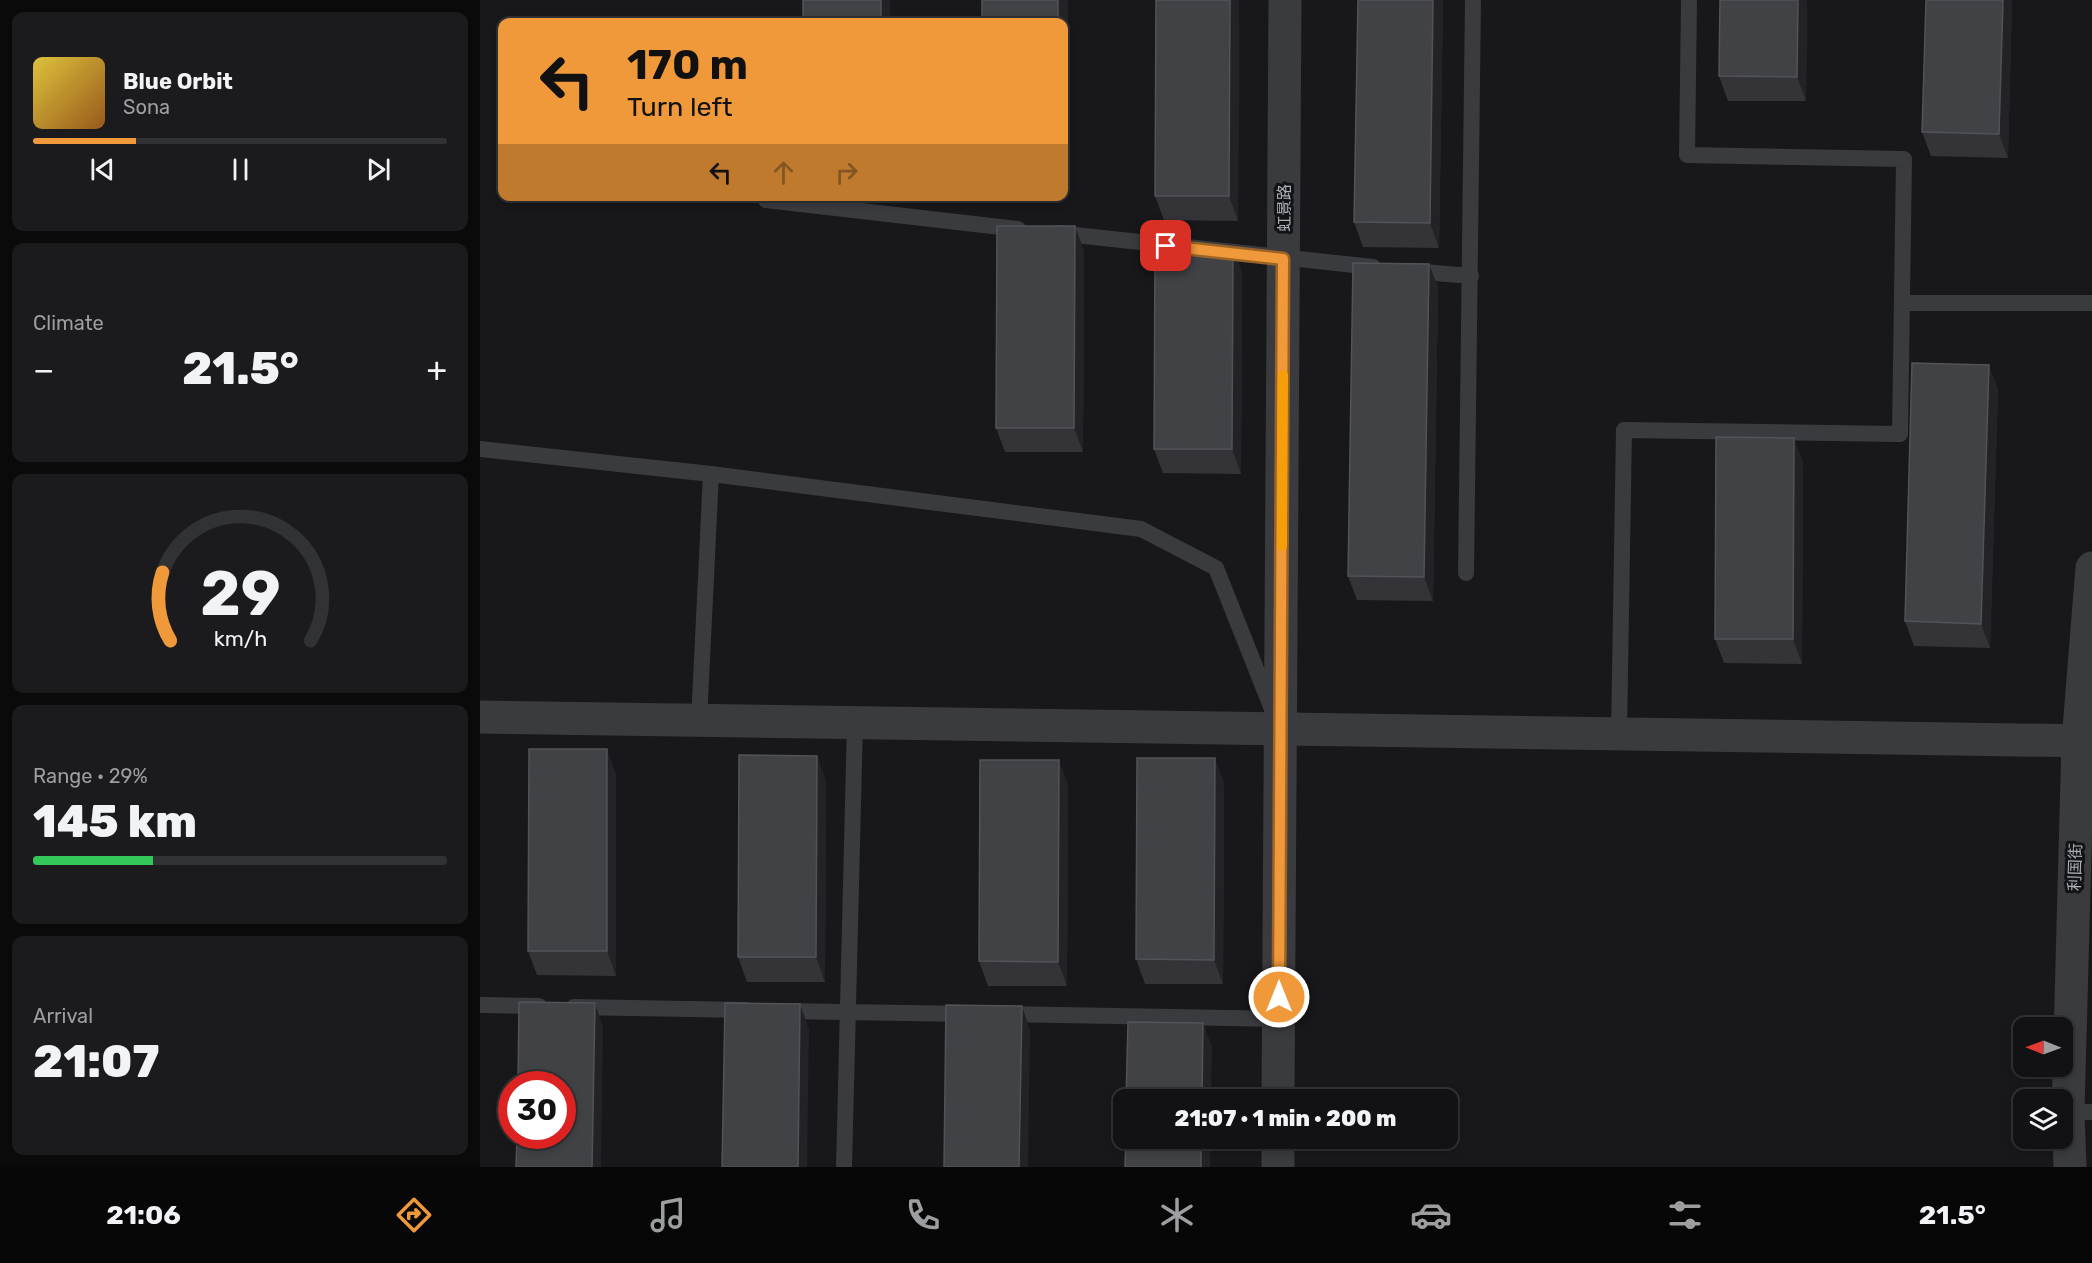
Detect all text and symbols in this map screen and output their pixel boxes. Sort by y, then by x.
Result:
text: 170 m [627,40,748,90]
icon: left [528,42,606,120]
text: Blue Orbit [123,68,233,95]
text: Turn left [627,91,732,123]
text: Sona [123,95,170,119]
icon: previous [86,153,119,186]
icon: pause [224,153,257,186]
icon: next [362,153,395,186]
icon: left [704,156,737,189]
icon: ahead [767,156,800,189]
icon: right [830,156,863,189]
street label: 虹景路 [1275,184,1294,232]
pin [1140,220,1191,271]
icon: arrive [1149,229,1182,262]
text: Climate [33,311,104,335]
text: 21.5° [182,342,299,395]
text: − [33,350,54,389]
text: + [426,350,447,389]
text: 29 [200,557,280,631]
text: km/h [213,626,267,651]
text: Range · 29% [33,764,148,788]
text: 145 km [33,795,197,848]
street label: 利国街 [2065,843,2085,891]
position arrow [1247,965,1311,1029]
text: Arrival [33,1004,93,1028]
north arrow [2013,1017,2073,1077]
map controls [2013,1017,2073,1149]
text: 21:07 [33,1035,159,1088]
speed limit sign: 30 [498,1071,576,1149]
button: layers [2013,1089,2073,1149]
text: 21:07 · 1 min · 200 m [1175,1105,1396,1132]
icon: directions [393,1194,435,1236]
icon: music [647,1194,689,1236]
icon: phone [902,1194,944,1236]
icon: climate [1156,1194,1198,1236]
icon: car [1410,1194,1452,1236]
icon: filters [1664,1194,1706,1236]
text: 21:06 [106,1199,181,1231]
text: 21.5° [1919,1199,1986,1231]

